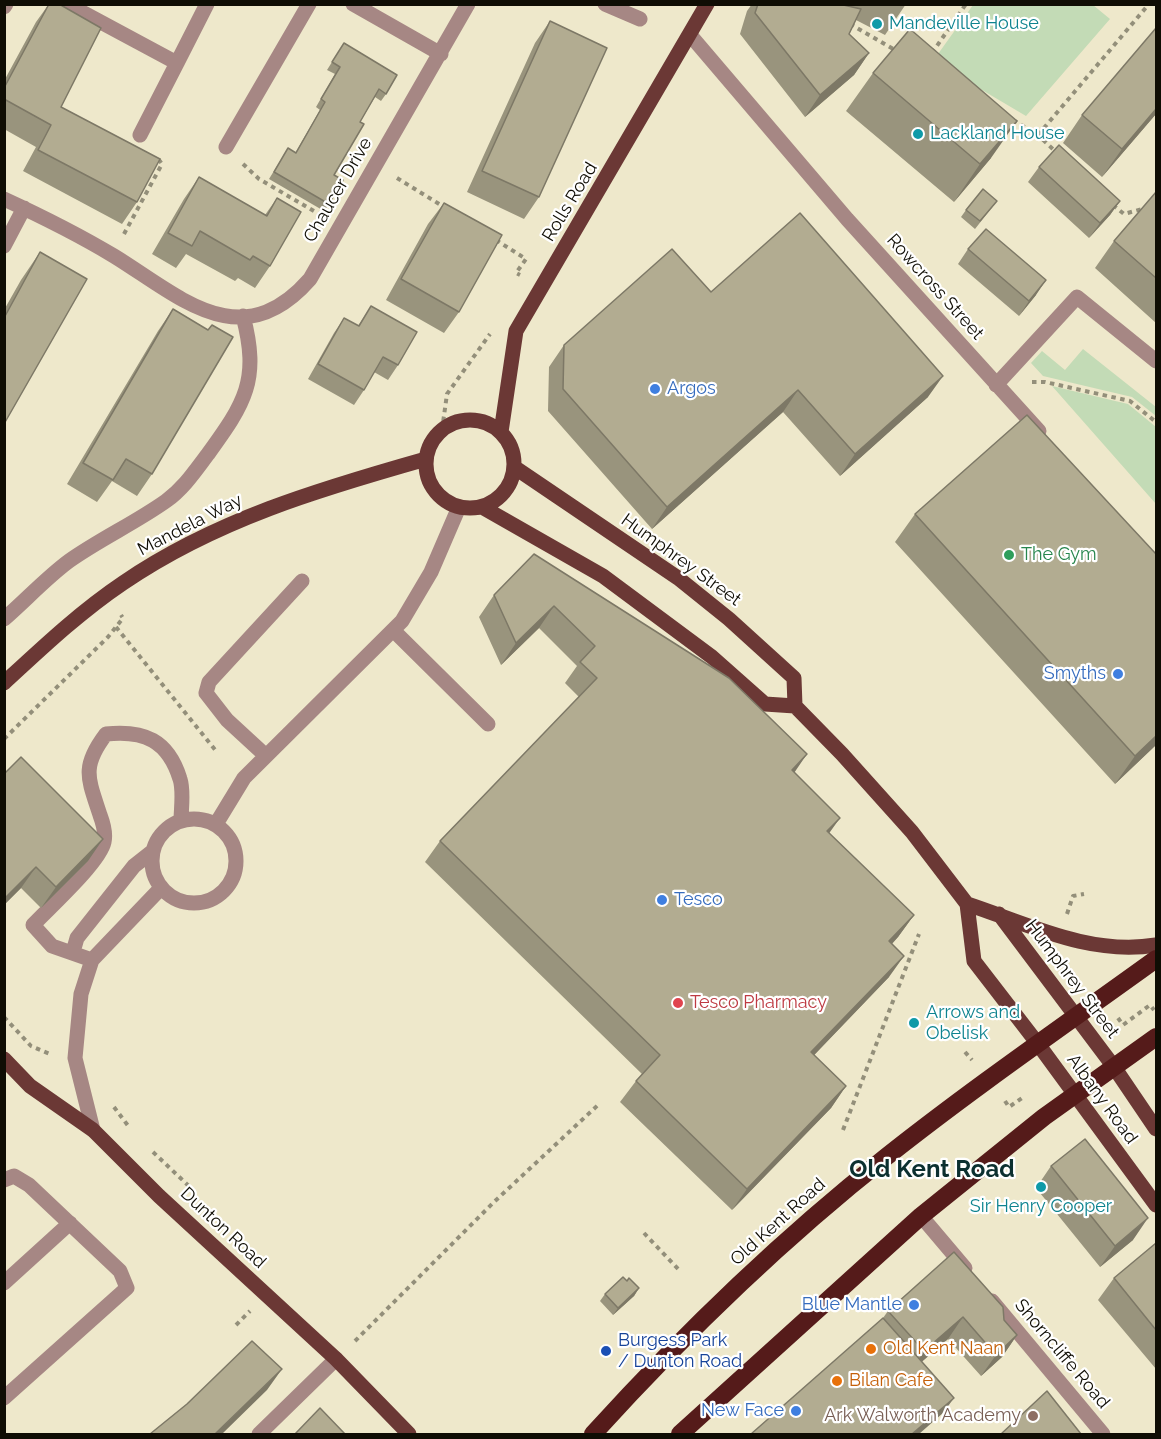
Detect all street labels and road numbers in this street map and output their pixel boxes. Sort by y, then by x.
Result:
street label: Chaucer Drive [299,134,377,246]
street label: Rolls Road [538,159,602,245]
street label: Rowcross Street [882,230,988,344]
street label: Mandela Way [134,489,246,561]
street label: Humphrey Street [617,509,745,611]
street label: Humphrey Street [1020,916,1124,1042]
street label: Albany Road [1062,1050,1142,1148]
street label: Old Kent Road [726,1174,830,1270]
street label: Dunton Road [176,1183,270,1273]
street label: Shorncliffe Road [1010,1295,1114,1413]

